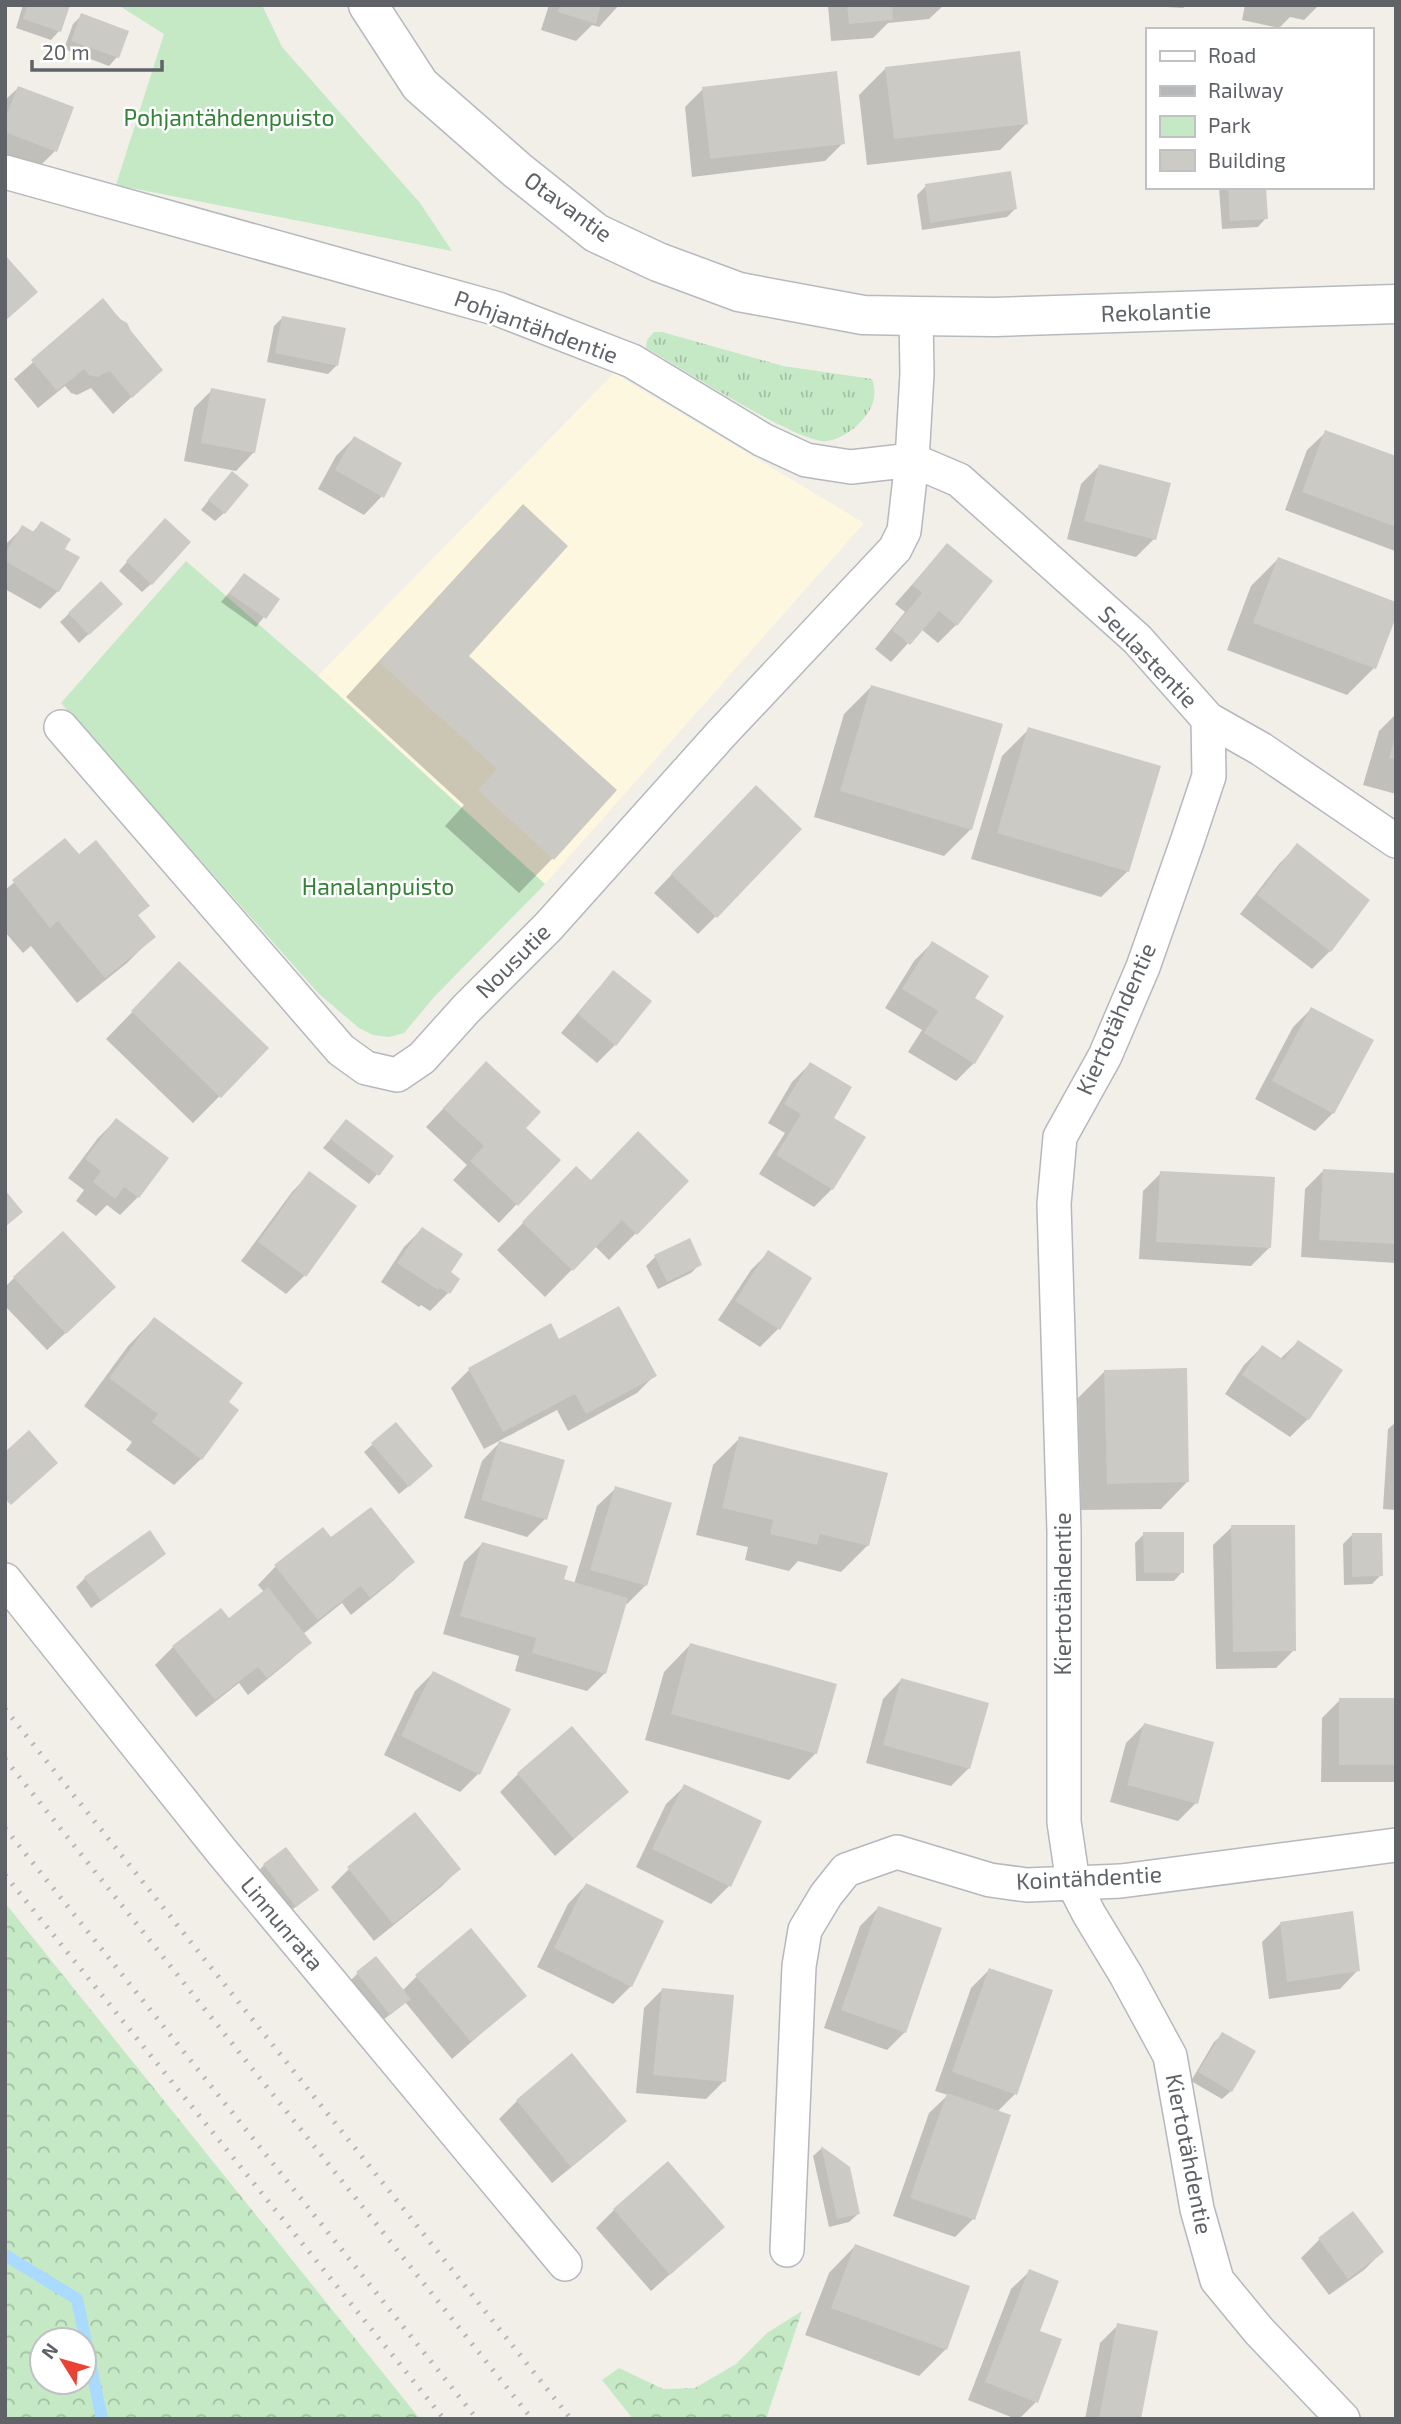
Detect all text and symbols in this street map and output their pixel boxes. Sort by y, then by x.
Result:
scale bar [32,28,161,72]
legend [1146,28,1373,189]
text: 20 m [42,39,90,64]
text: Road [1208,42,1256,67]
text: Railway [1208,77,1284,102]
park label: Pohjantähdenpuisto [124,103,334,131]
text: Park [1208,112,1251,137]
text: Building [1208,147,1286,172]
street label: Otavantie [519,165,618,247]
street label: Pohjantähdentie [451,283,622,369]
street label: Rekolantie [1100,295,1212,327]
street label: Seulastentie [1093,600,1204,713]
park label: Hanalanpuisto [302,872,454,900]
street label: Nousutie [469,917,555,1003]
street label: Kiertotähdentie [1069,938,1161,1099]
street label: Kiertotähdentie [1048,1512,1076,1676]
street label: Kointähdentie [1015,1859,1163,1895]
street label: Linnunrata [235,1871,330,1976]
street label: Kiertotähdentie [1161,2071,1219,2237]
north arrow [28,2326,98,2396]
text: N [36,2338,62,2363]

